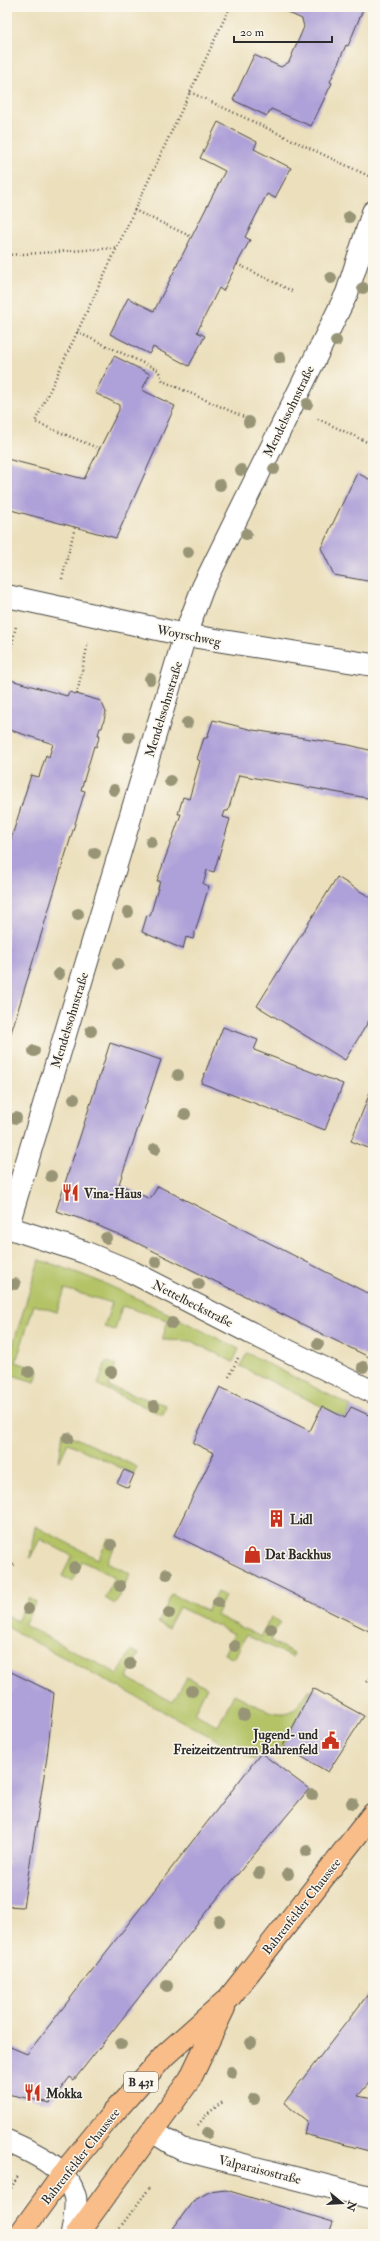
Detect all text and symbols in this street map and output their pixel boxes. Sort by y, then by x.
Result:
scale bar [234,18,332,44]
text: 20 m [240,25,265,40]
street label: Mendelssohnstraße [260,363,318,460]
street label: Woyrschweg [154,622,223,651]
street label: Mendelssohnstraße [142,659,186,759]
street label: Mendelssohnstraße [48,970,92,1070]
restaurant icon: Vina-Haus [61,1183,81,1203]
place label: Vina-Haus [83,1186,142,1202]
street label: Nettelbeckstraße [150,1277,236,1331]
building icon: Lidl [267,1509,287,1529]
place label: Lidl [290,1512,313,1528]
shop icon: Dat Backhus [242,1544,262,1564]
place label: Dat Backhus [265,1547,332,1563]
place label: Jugend- und Freizeitzentrum Bahrenfeld [173,1727,319,1758]
public building icon: Jugend- und Freizeitzentrum Bahrenfeld [321,1731,341,1751]
street label: Bahrenfelder Chaussee [259,1855,345,1958]
road number: B 431 [124,2072,158,2092]
restaurant icon: Mokka [23,2083,43,2103]
place label: Mokka [45,2086,83,2102]
street label: Bahrenfelder Chaussee [38,2105,124,2208]
street label: Valparaisostraße [217,2152,303,2189]
north arrow [322,2183,362,2223]
text: N [343,2198,359,2214]

